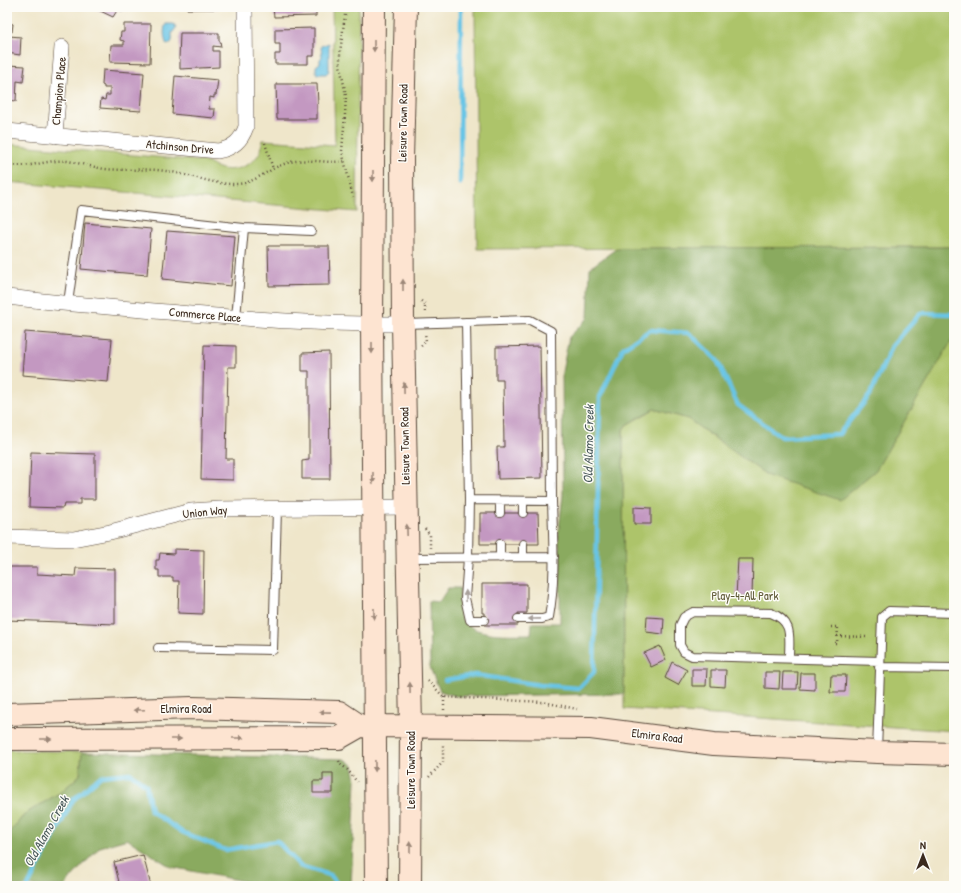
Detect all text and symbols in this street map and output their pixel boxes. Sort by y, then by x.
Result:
one-way arrow [370,40,377,52]
street label: Champion Place [47,56,70,126]
street label: Leisure Town Road [393,84,412,162]
street label: Atchinson Drive [145,135,215,158]
one-way arrow [370,170,376,183]
one-way arrow [399,279,406,291]
street label: Commerce Place [168,303,242,326]
one-way arrow [369,342,375,355]
one-way arrow [401,381,407,394]
water label: Old Alamo Creek [578,403,598,483]
street label: Leisure Town Road [395,407,414,485]
one-way arrow [370,472,376,485]
street label: Union Way [182,501,228,522]
one-way arrow [404,524,411,536]
park label: Play-4-All Park [712,587,778,604]
one-way arrow [462,590,469,603]
one-way arrow [371,608,377,621]
one-way arrow [527,616,540,622]
one-way arrow [407,681,413,694]
street label: Elmira Road [160,700,212,717]
one-way arrow [132,707,145,713]
one-way arrow [318,709,331,715]
street label: Elmira Road [631,724,684,747]
street label: Leisure Town Road [402,731,419,809]
one-way arrow [232,735,245,741]
one-way arrow [40,736,53,742]
one-way arrow [170,736,183,742]
one-way arrow [372,760,378,773]
water label: Old Alamo Creek [19,791,74,870]
north arrow [903,835,943,875]
text: N [920,838,926,852]
one-way arrow [407,840,413,853]

